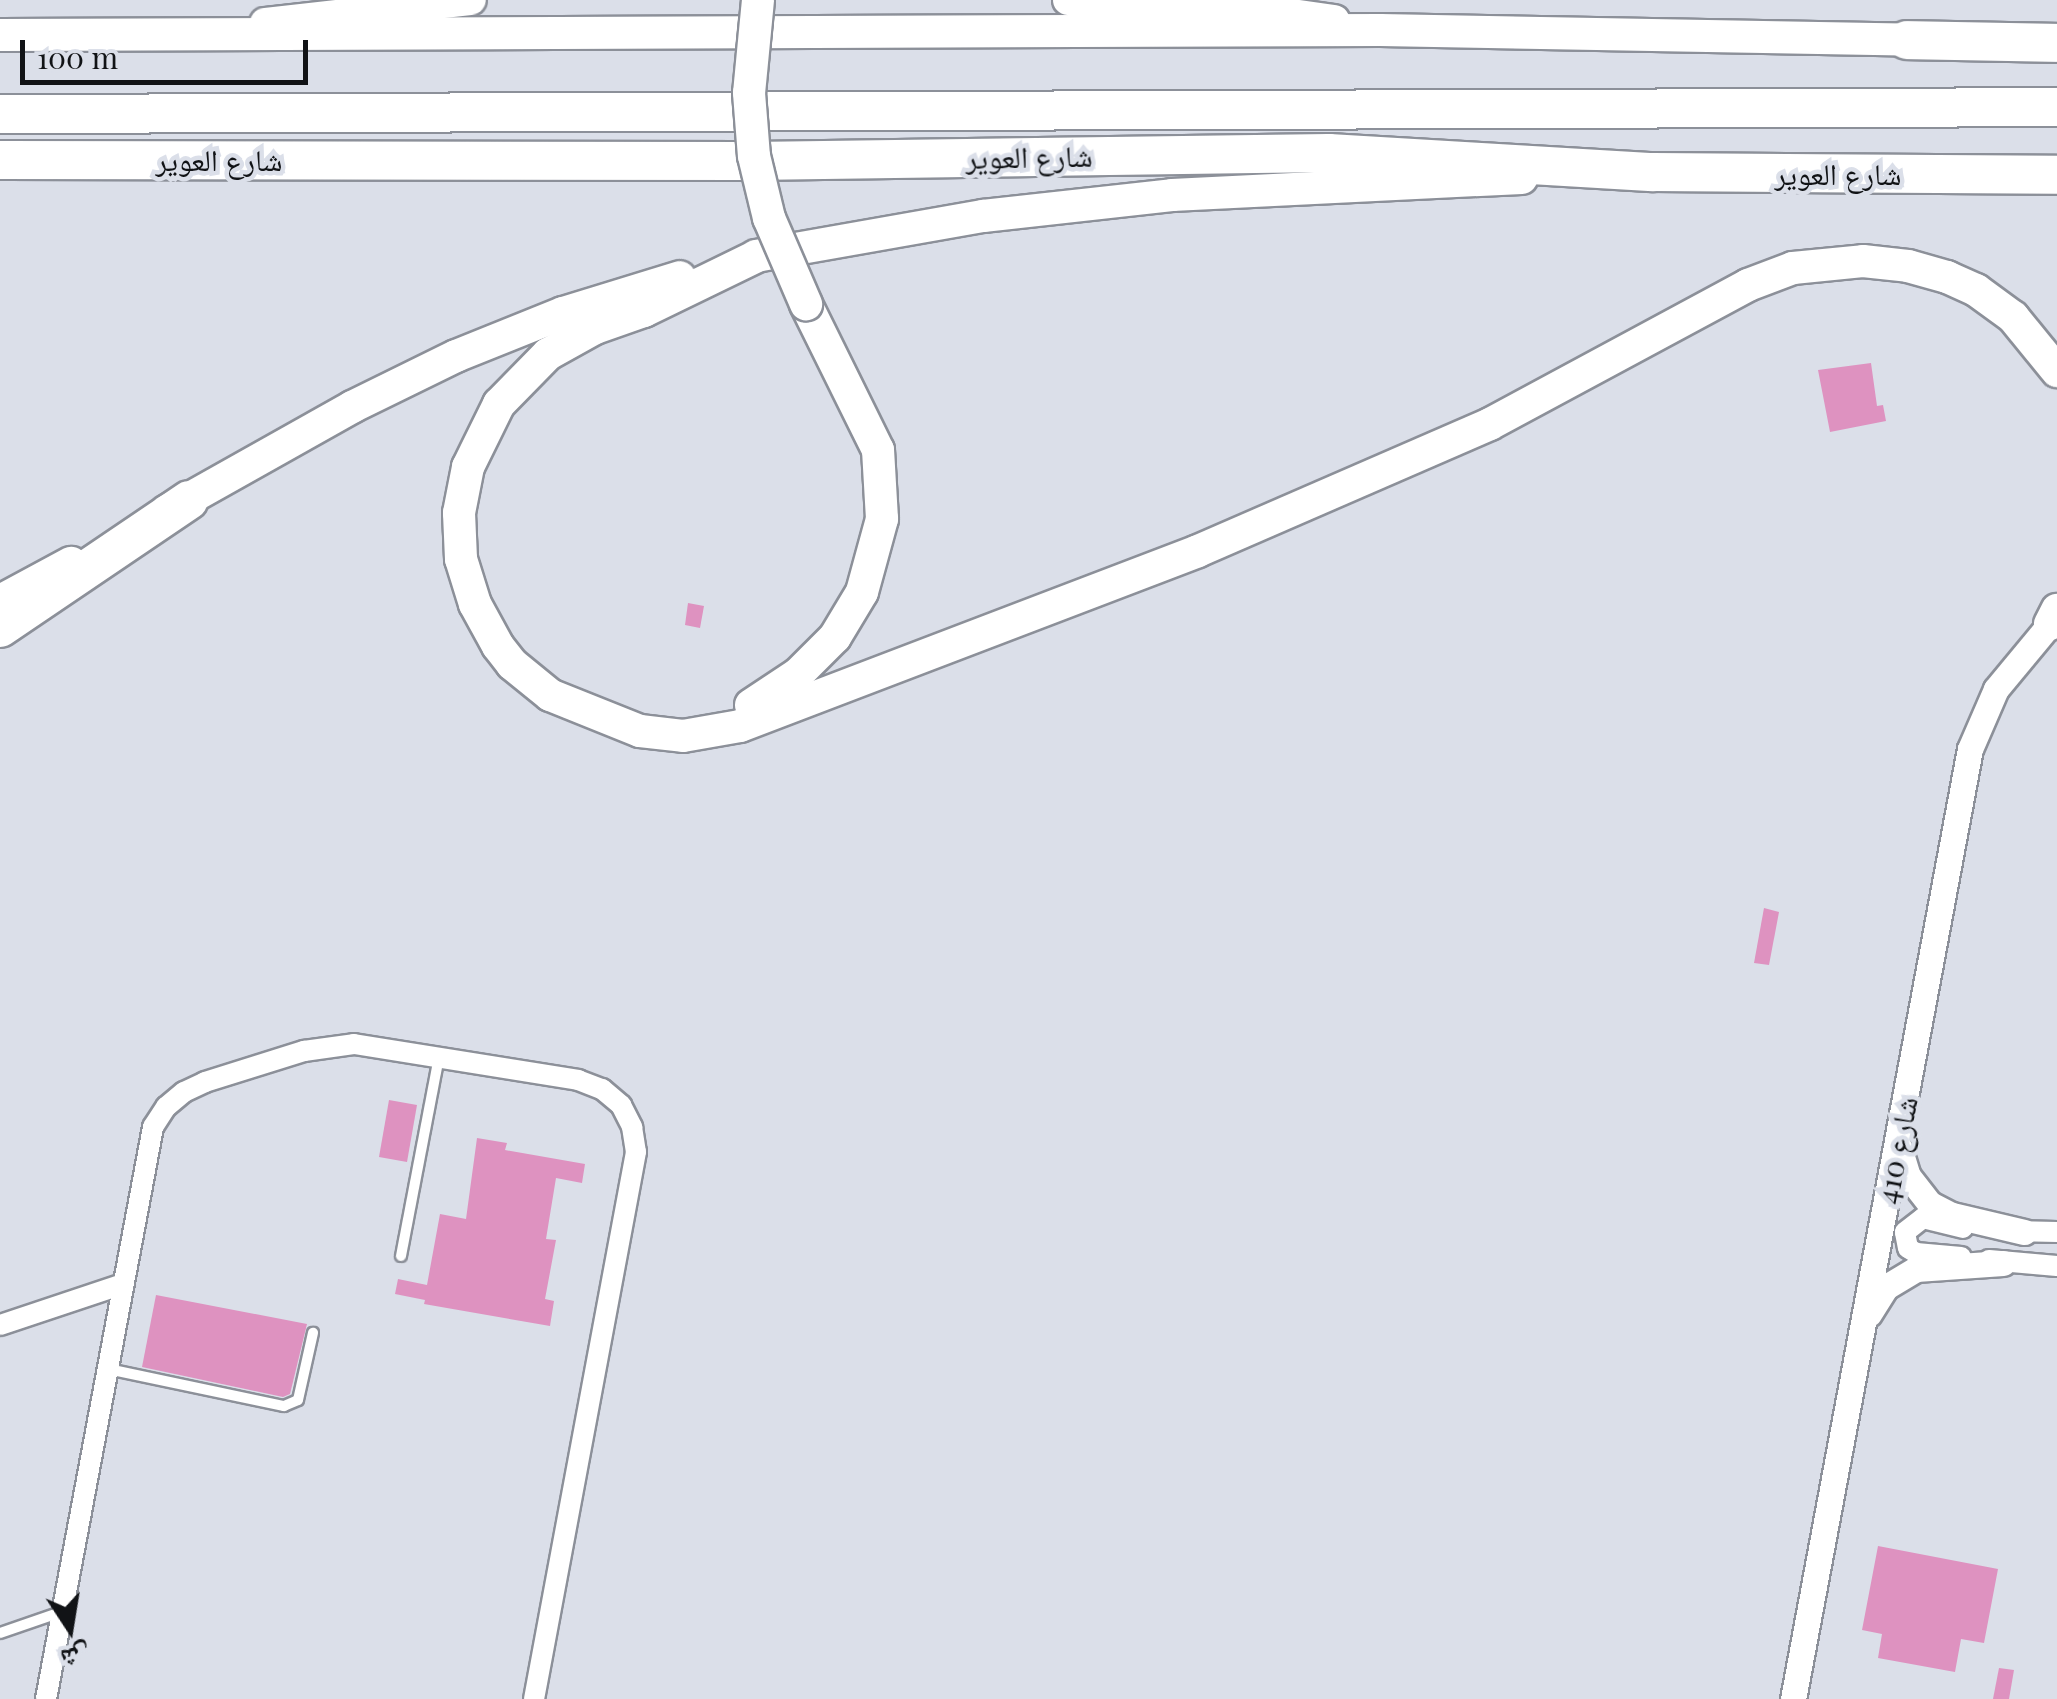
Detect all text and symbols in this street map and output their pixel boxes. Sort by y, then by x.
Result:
scale bar [25,20,312,82]
text: 100 m [37,37,118,77]
street label: شارع العوير [965,137,1093,175]
street label: شارع العوير [156,141,282,177]
street label: شارع العوير [1775,155,1901,191]
street label: شارع 410 [1868,1093,1924,1207]
north arrow [20,1579,120,1679]
text: ش [58,1638,95,1680]

